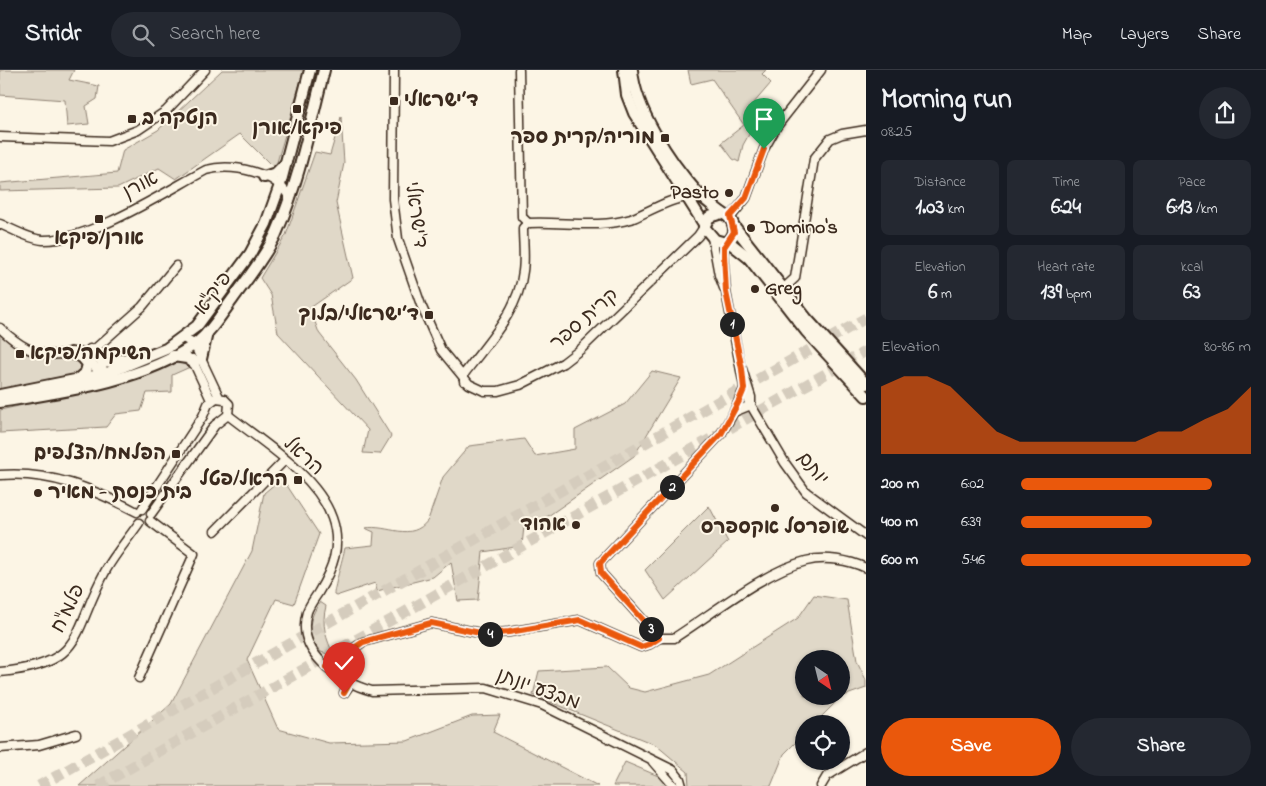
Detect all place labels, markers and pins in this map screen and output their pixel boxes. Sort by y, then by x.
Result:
place label: ד׳ישראלי [404,87,478,116]
marker: ד׳ישראלי [388,95,400,107]
pin [743,98,785,149]
marker: פיקא/אורן [291,103,303,115]
place label: הנטקה ב [141,105,218,134]
marker: הנטקה ב [126,113,138,125]
place label: פיקא/אורן [252,115,342,144]
place label: מוריה/קרית ספר [511,124,655,153]
marker: מוריה/קרית ספר [659,132,671,144]
place label: Pasto [671,179,719,208]
marker: Pasto [723,187,735,199]
marker: אורן/פיקא [93,213,105,225]
place label: Domino's [760,214,838,243]
marker: Domino's [745,222,757,234]
place label: אורן/פיקא [54,225,144,254]
place label: Greg [765,275,802,305]
marker: Greg [749,283,761,295]
place label: ד׳ישראלי/בלוך [298,301,419,330]
marker: ד׳ישראלי/בלוך [423,309,435,321]
pin: 1 [720,312,744,336]
place label: השיקמה/פיקא [30,340,152,369]
marker: השיקמה/פיקא [14,348,26,360]
place label: הפלמח/הצלפים [34,440,166,469]
marker: הפלמח/הצלפים [170,448,182,460]
place label: הראל/פטל [199,466,288,495]
marker: הראל/פטל [292,474,304,486]
pin: 2 [660,474,684,500]
place label: בית כנסת - מאיר [48,479,192,508]
marker: בית כנסת - מאיר [32,487,44,499]
marker: שופרסל אקספרס [769,502,781,514]
place label: אהוד [520,511,566,540]
place label: שופרסל אקספרס [701,514,849,543]
marker: אהוד [570,519,582,531]
pin: 3 [638,616,664,642]
pin: 4 [478,622,502,646]
pin [323,642,365,693]

